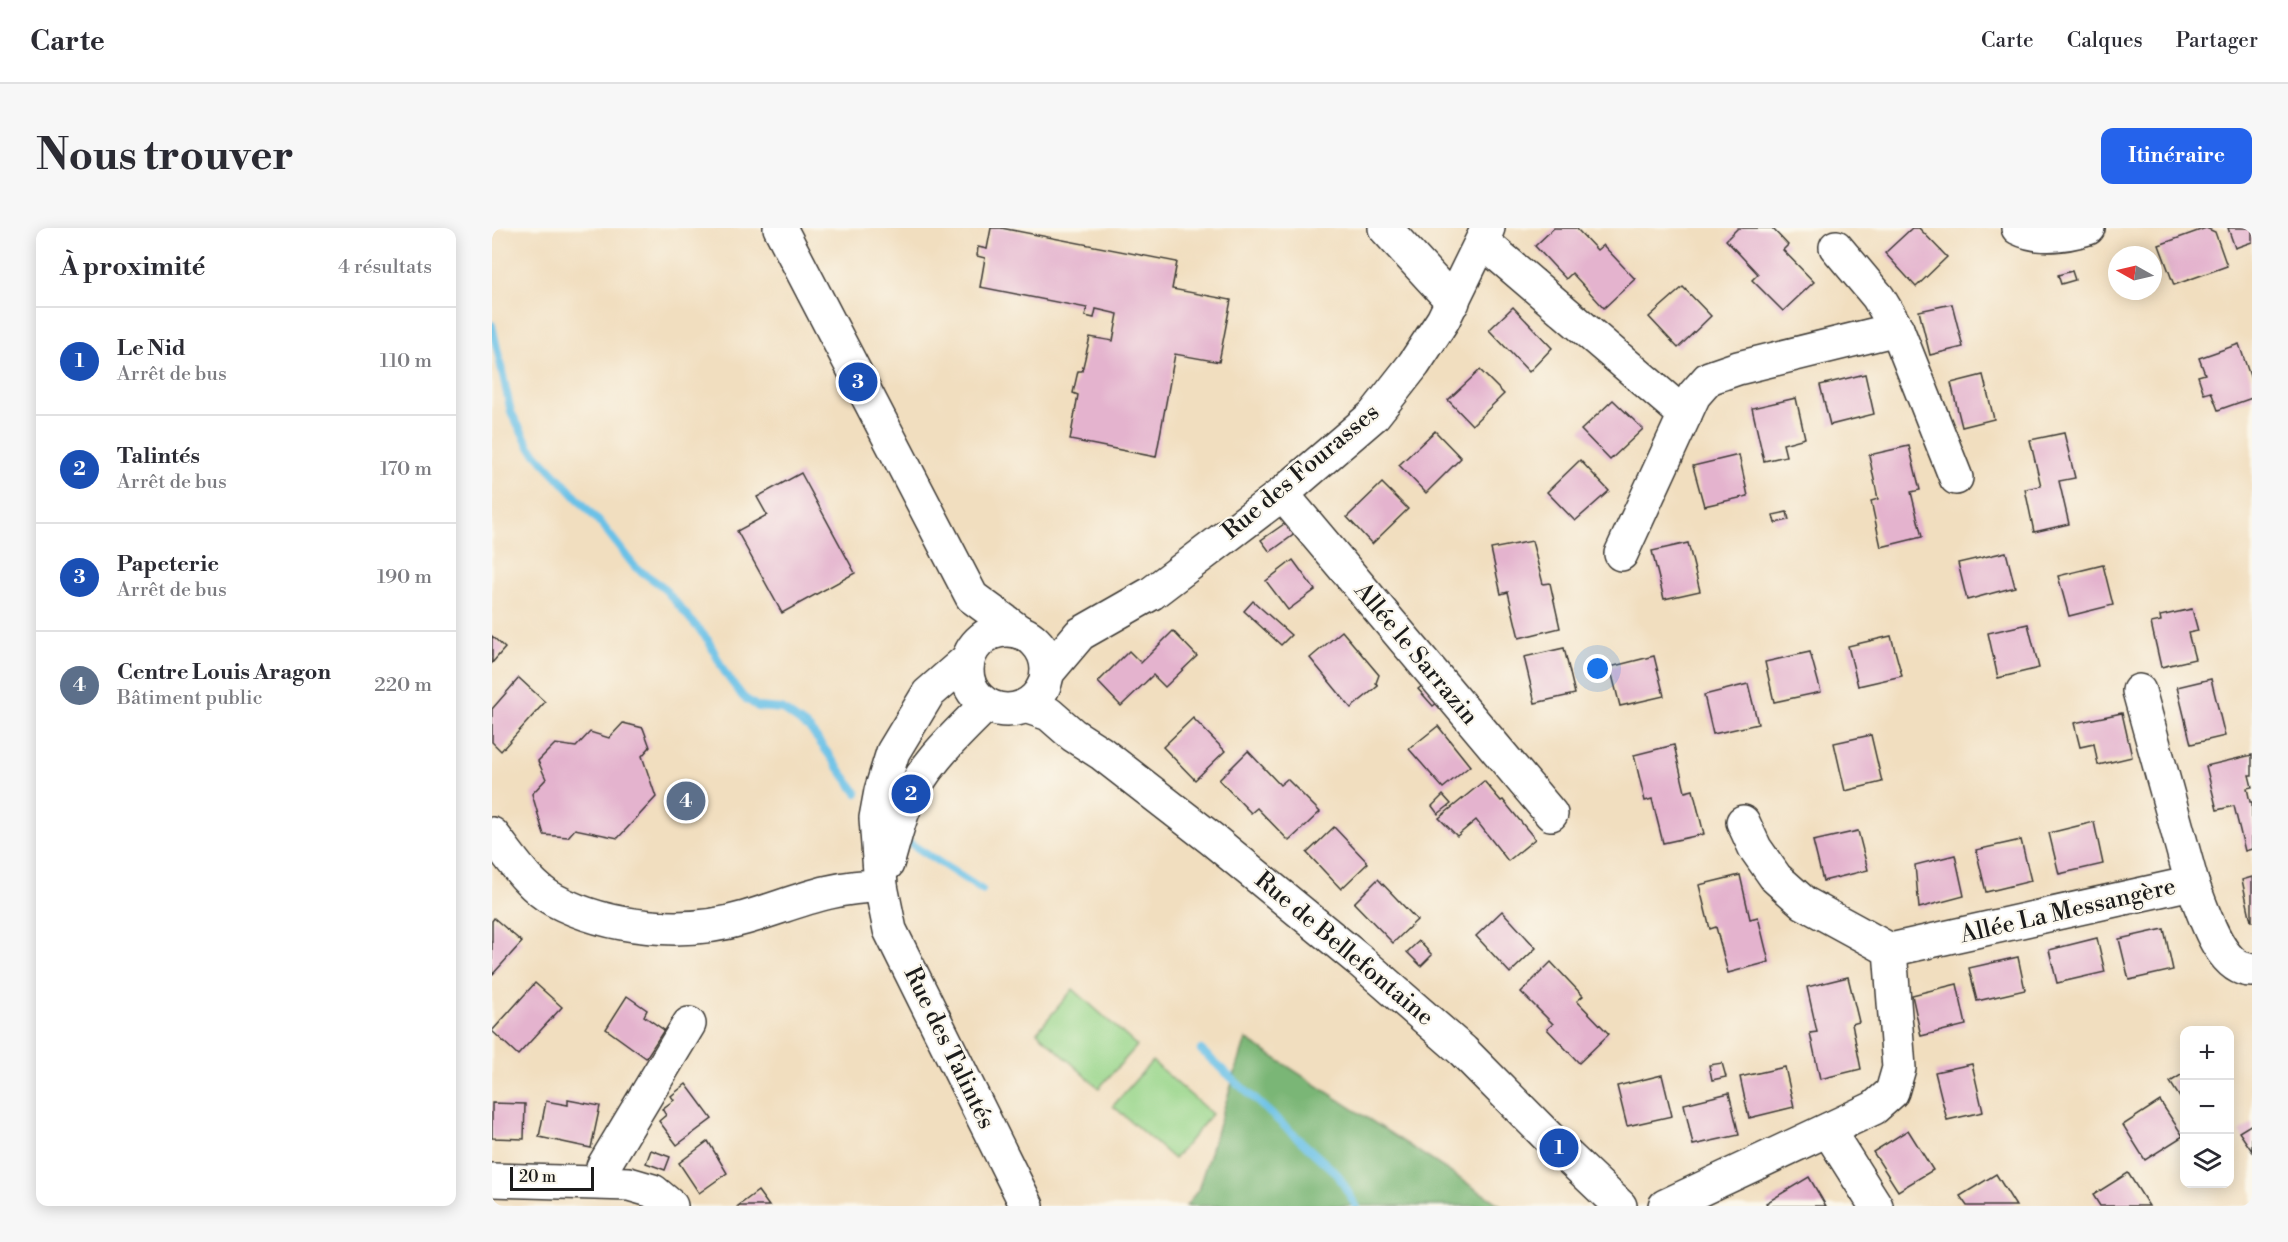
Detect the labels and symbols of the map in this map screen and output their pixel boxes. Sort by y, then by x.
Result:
north arrow [2108,246,2162,300]
pin: 3 [838,360,878,404]
street label: Rue des Fourasses [1216,398,1386,546]
street label: Allée le Sarrazin [1347,576,1484,731]
your location [1583,654,1612,683]
pin: 2 [892,772,930,816]
pin: 4 [666,778,706,824]
street label: Rue de Bellefontaine [1248,865,1440,1033]
street label: Allée La Messangère [1956,872,2179,951]
street label: Rue des Talintés [897,962,1001,1134]
pin: 1 [1540,1126,1578,1170]
scale bar [510,1164,594,1192]

